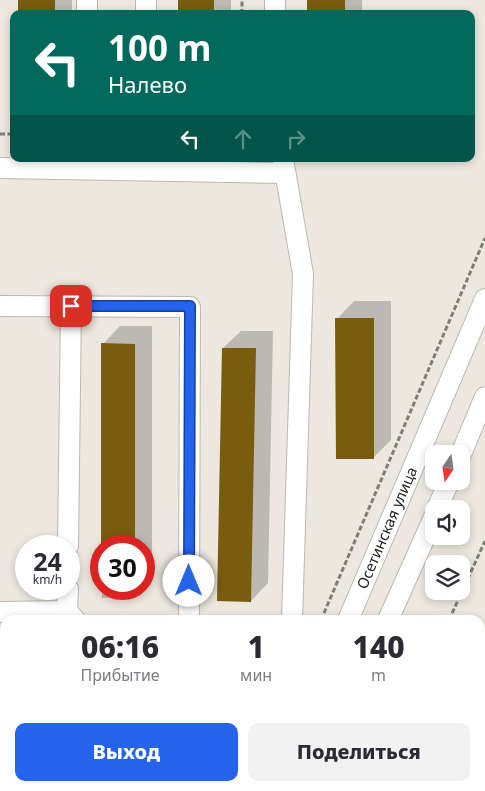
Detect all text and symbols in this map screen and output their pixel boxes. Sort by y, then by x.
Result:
text: 100 m [108,24,211,71]
icon: left [25,30,90,95]
text: Налево [108,69,187,99]
icon: left [176,125,204,153]
icon: ahead [229,125,257,153]
icon: right [282,125,310,153]
pin [50,285,92,327]
icon: arrive [57,292,85,320]
north arrow [425,445,470,490]
map controls [425,445,470,600]
street label: Осетинская улица [351,464,421,592]
button: sound [425,500,470,545]
speed limit sign: 30 [90,535,155,600]
text: 24 [33,544,62,578]
position arrow [162,554,214,606]
button: layers [425,555,470,600]
text: km/h [33,571,62,588]
text: 06:16 [81,626,159,667]
text: 1 [247,626,265,667]
text: 140 [353,626,405,667]
text: Прибытие [80,664,160,686]
text: мин [240,664,272,686]
text: m [371,664,386,686]
button: Выход [15,723,238,781]
button: Поделиться [248,723,470,781]

